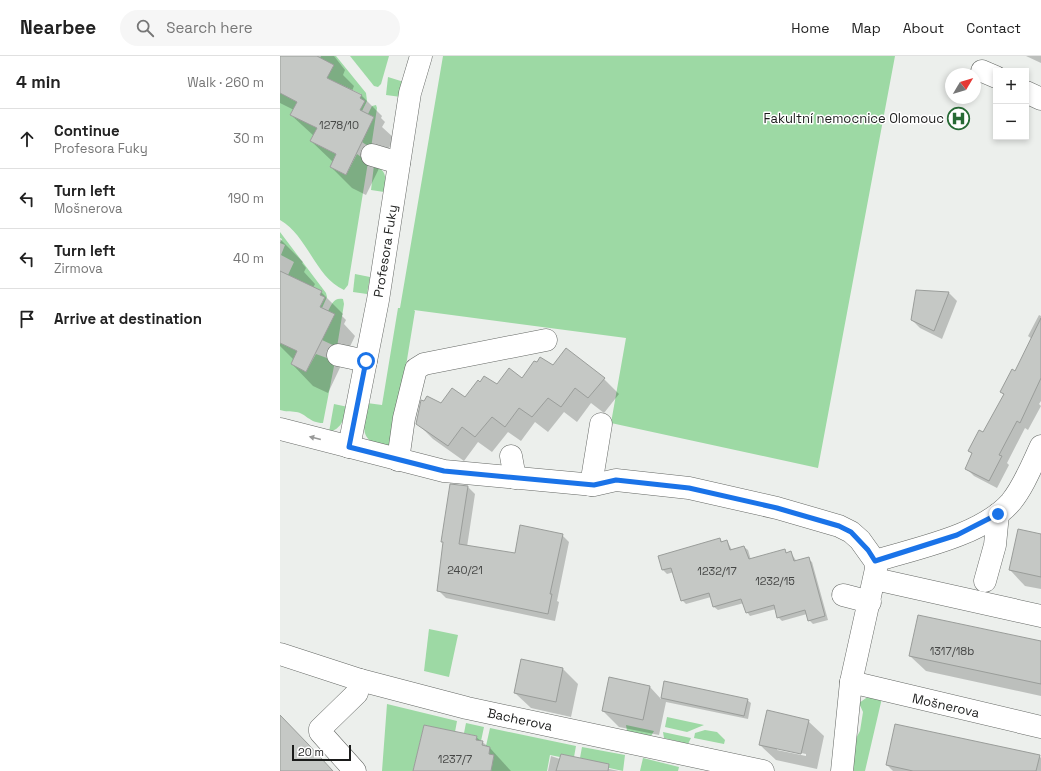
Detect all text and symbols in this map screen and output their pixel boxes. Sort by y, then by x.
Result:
search box [120,10,400,46]
text: Nearbee [20,15,96,40]
icon: search [134,17,156,39]
text: Search here [166,18,253,37]
text: Home [791,19,829,37]
text: Map [851,19,881,37]
text: About [903,19,944,37]
text: Contact [966,19,1021,37]
north arrow [945,68,981,104]
map controls [993,68,1029,140]
button: + [993,68,1029,104]
text: 4 min [16,71,61,93]
text: Walk · 260 m [187,74,264,91]
button: − [993,104,1029,140]
hospital icon: Fakultní nemocnice Olomouc [946,105,972,131]
place label: Fakultní nemocnice Olomouc [764,110,944,127]
house number: 1278/10 [319,118,359,132]
text: Continue [54,121,120,140]
icon: ahead [16,128,38,150]
text: 30 m [233,130,264,147]
text: Profesora Fuky [54,140,148,157]
text: Turn left [54,181,116,200]
icon: left [16,188,38,210]
text: 190 m [228,190,264,207]
text: Mošnerova [54,200,123,217]
street label: Profesora Fuky [370,203,401,299]
text: Turn left [54,241,116,260]
icon: left [16,248,38,270]
text: 40 m [233,250,264,267]
text: Zirmova [54,260,103,277]
icon: arrive [16,308,38,330]
text: Arrive at destination [54,309,202,328]
route start [357,352,375,370]
one-way arrow [308,435,321,441]
route end [989,505,1007,523]
house number: 240/21 [447,563,483,577]
house number: 1232/17 [697,564,737,578]
house number: 1232/15 [755,574,795,588]
house number: 1317/18b [930,644,974,658]
street label: Mošnerova [911,689,982,722]
street label: Bacherova [486,704,554,735]
scale bar [292,743,351,762]
text: 20 m [298,745,324,759]
house number: 1237/7 [438,752,472,766]

